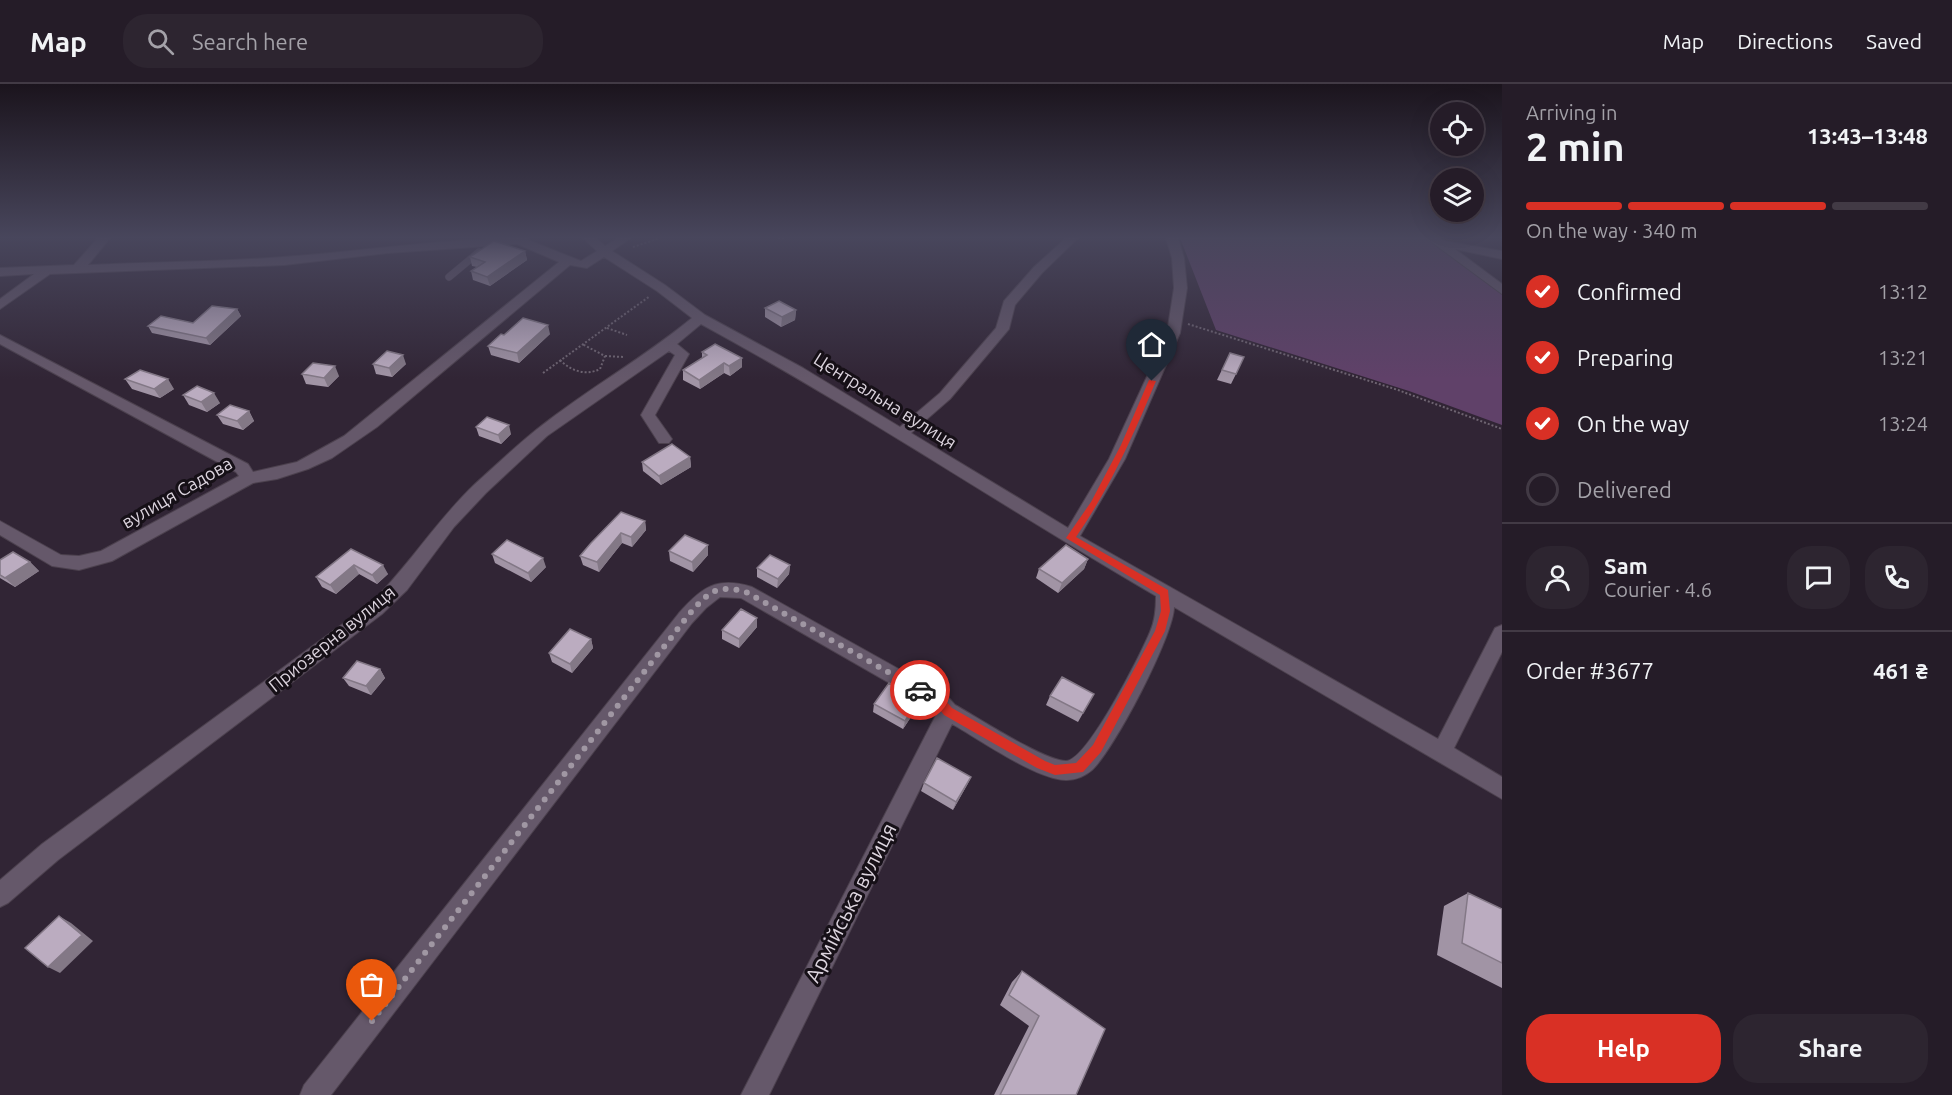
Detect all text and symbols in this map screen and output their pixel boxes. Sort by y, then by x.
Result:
search box [123,14,543,68]
icon: search [144,25,177,58]
text: Map [30,26,87,57]
text: Search here [192,29,308,54]
text: Map [1663,29,1704,53]
text: Directions [1737,29,1833,53]
text: Saved [1866,29,1922,53]
text: Arriving in [1526,101,1617,124]
map controls [1430,102,1484,222]
button: locate [1430,102,1484,156]
text: 13:43–13:48 [1807,123,1928,148]
text: 2 min [1526,125,1625,168]
button: layers [1430,168,1484,222]
text: On the way · 340 m [1526,219,1698,242]
icon: check [1526,275,1559,308]
text: Confirmed [1577,279,1682,304]
text: 13:12 [1878,280,1928,303]
pin [1126,319,1177,381]
icon: home [1135,328,1168,361]
icon: check [1526,341,1559,374]
text: Preparing [1577,345,1674,370]
text: 13:21 [1878,346,1928,369]
street label: Центральна вулиця [811,348,960,452]
icon: check [1526,407,1559,440]
text: On the way [1577,411,1689,436]
text: 13:24 [1878,412,1928,435]
street label: вулиця Садова [118,452,235,532]
text: Delivered [1577,477,1672,502]
button: person [1526,546,1589,609]
button: chat [1787,546,1850,609]
button: phone [1865,546,1928,609]
text: Sam [1604,553,1648,578]
text: Courier · 4.6 [1604,578,1712,601]
street label: Приозерна вулиця [264,581,399,695]
text: Order #3677 [1526,658,1654,683]
text: 461 ₴ [1873,658,1928,683]
courier [890,660,950,720]
icon: car [904,674,937,707]
street label: Армійська вулиця [800,819,901,986]
pin [346,959,397,1021]
icon: bag [355,968,388,1001]
button: Help [1526,1014,1721,1083]
button: Share [1733,1014,1928,1083]

